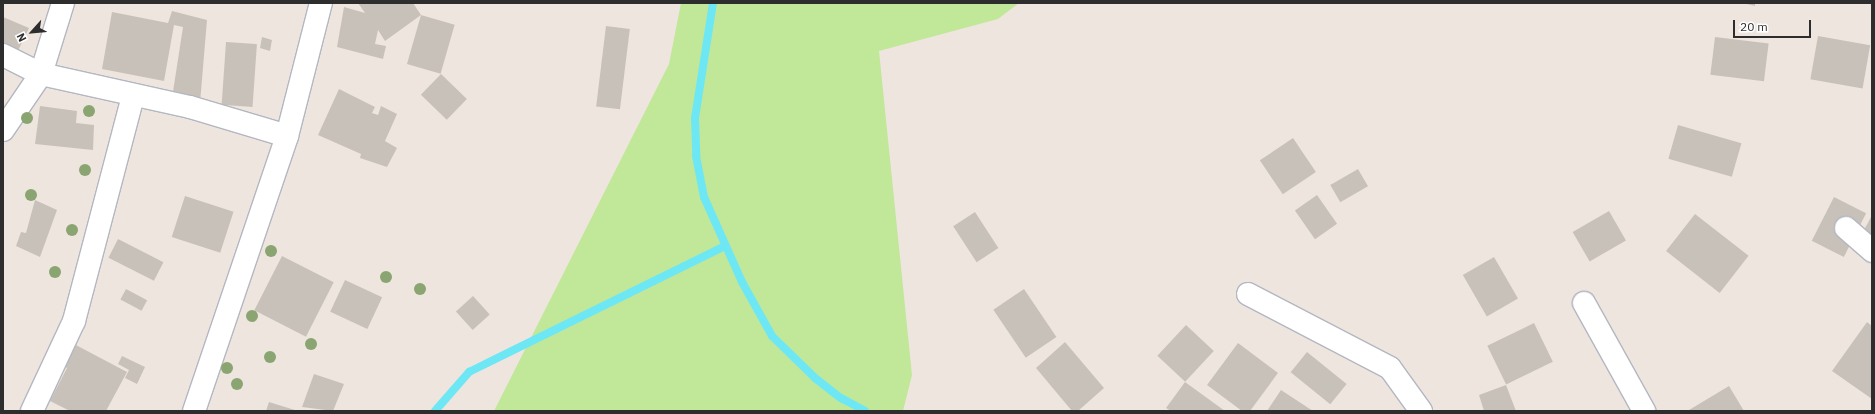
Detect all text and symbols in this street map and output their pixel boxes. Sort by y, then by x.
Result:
north arrow [12,12,52,52]
scale bar [1735,12,1813,38]
text: 20 m [1740,19,1768,34]
text: N [13,31,29,44]

